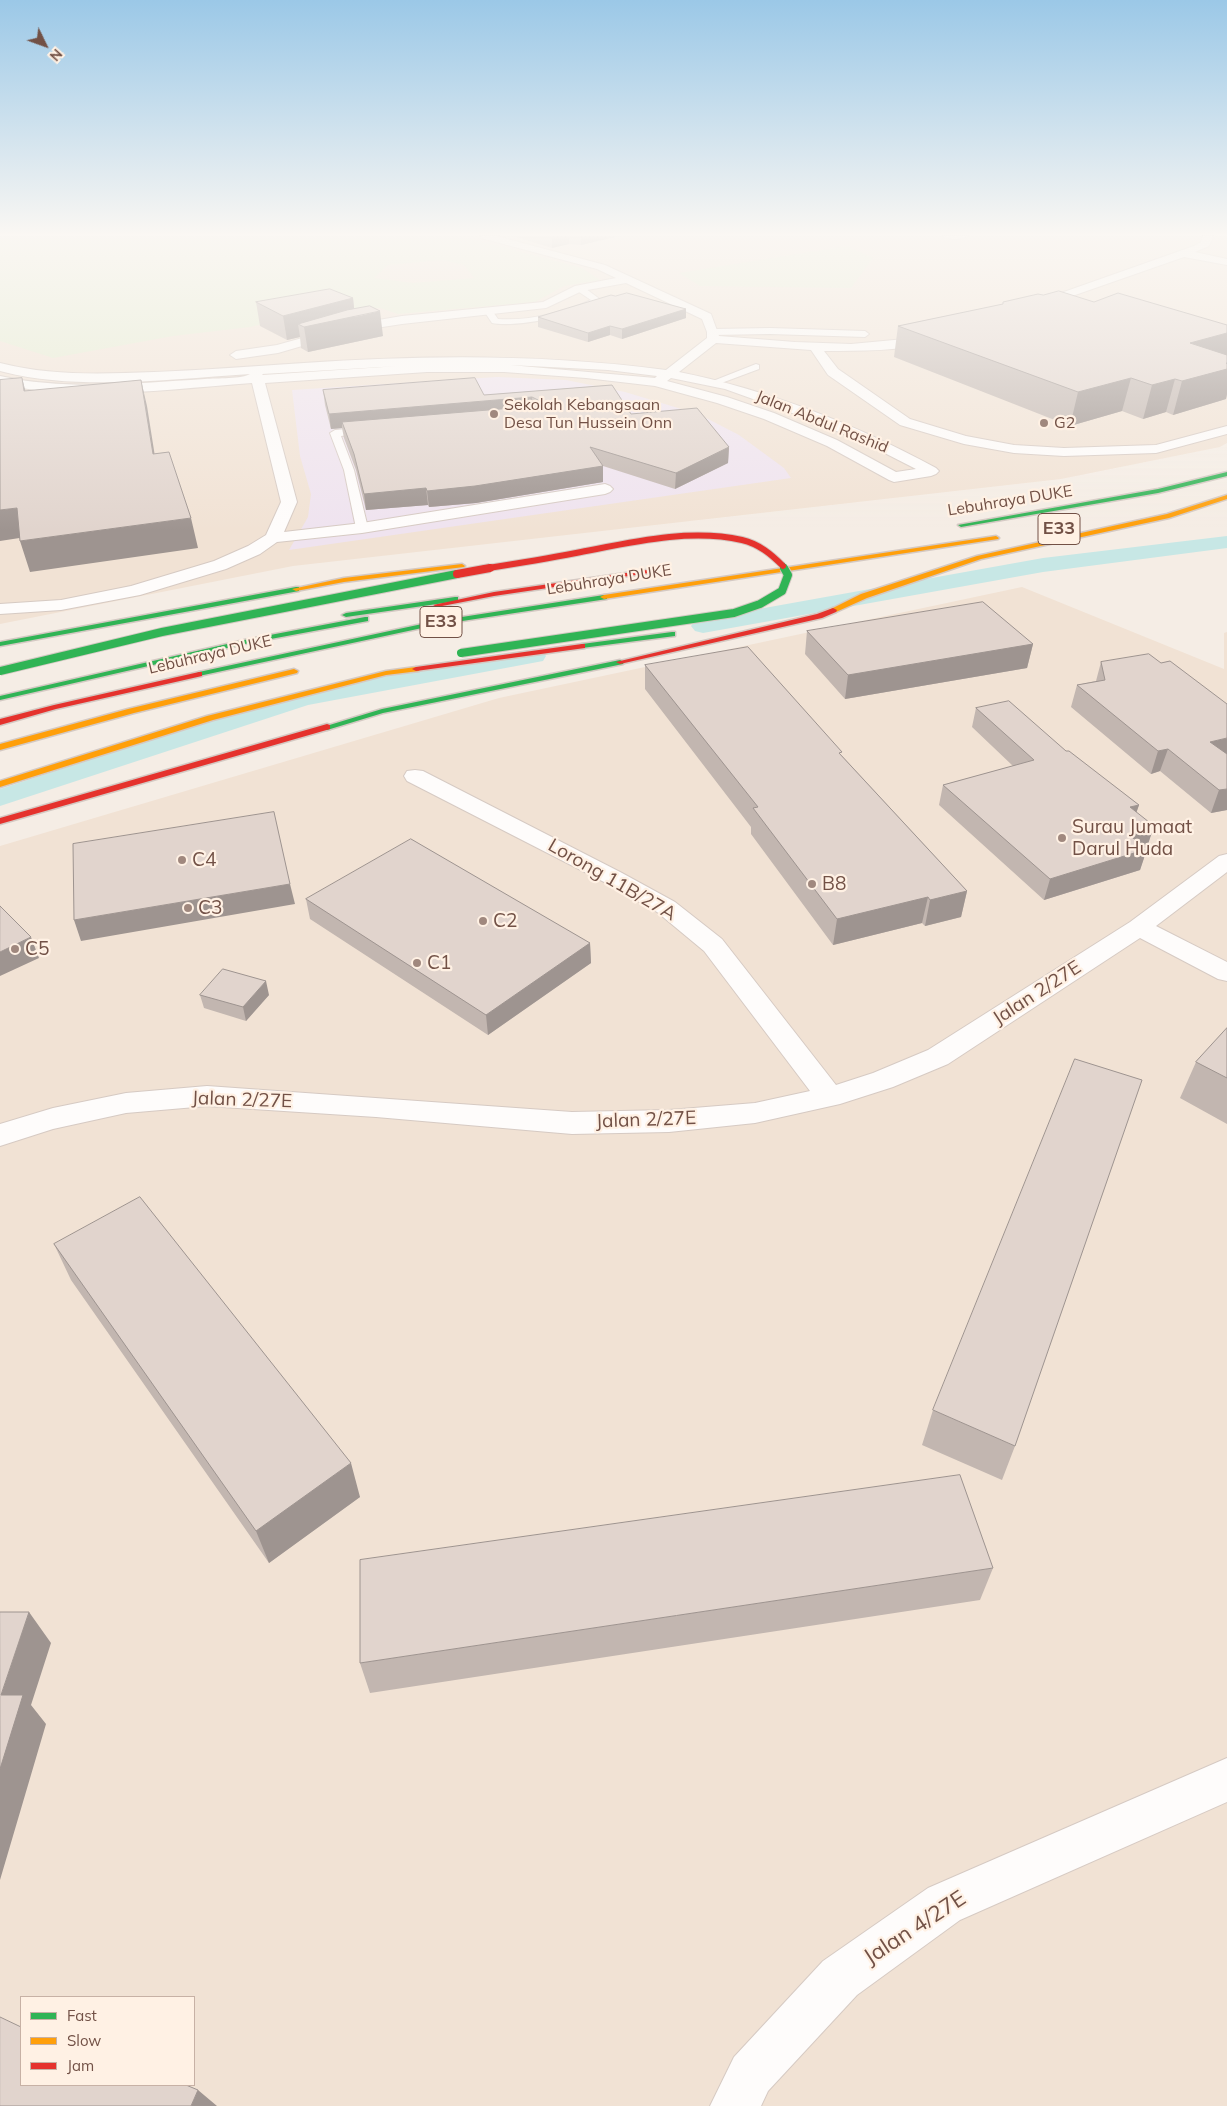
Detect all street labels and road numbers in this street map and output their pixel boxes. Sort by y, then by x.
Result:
street label: Jalan Abdul Rashid [753,387,891,457]
street label: Lebuhraya DUKE [946,482,1074,520]
road number: E33 [1038,514,1080,544]
street label: Lebuhraya DUKE [545,561,673,599]
road number: E33 [420,606,462,638]
street label: Lebuhraya DUKE [146,631,274,679]
street label: Lorong 11B/27A [544,834,680,926]
street label: Jalan 2/27E [989,956,1085,1030]
street label: Jalan 2/27E [191,1087,293,1113]
street label: Jalan 2/27E [595,1107,697,1133]
street label: Jalan 4/27E [859,1885,971,1971]

